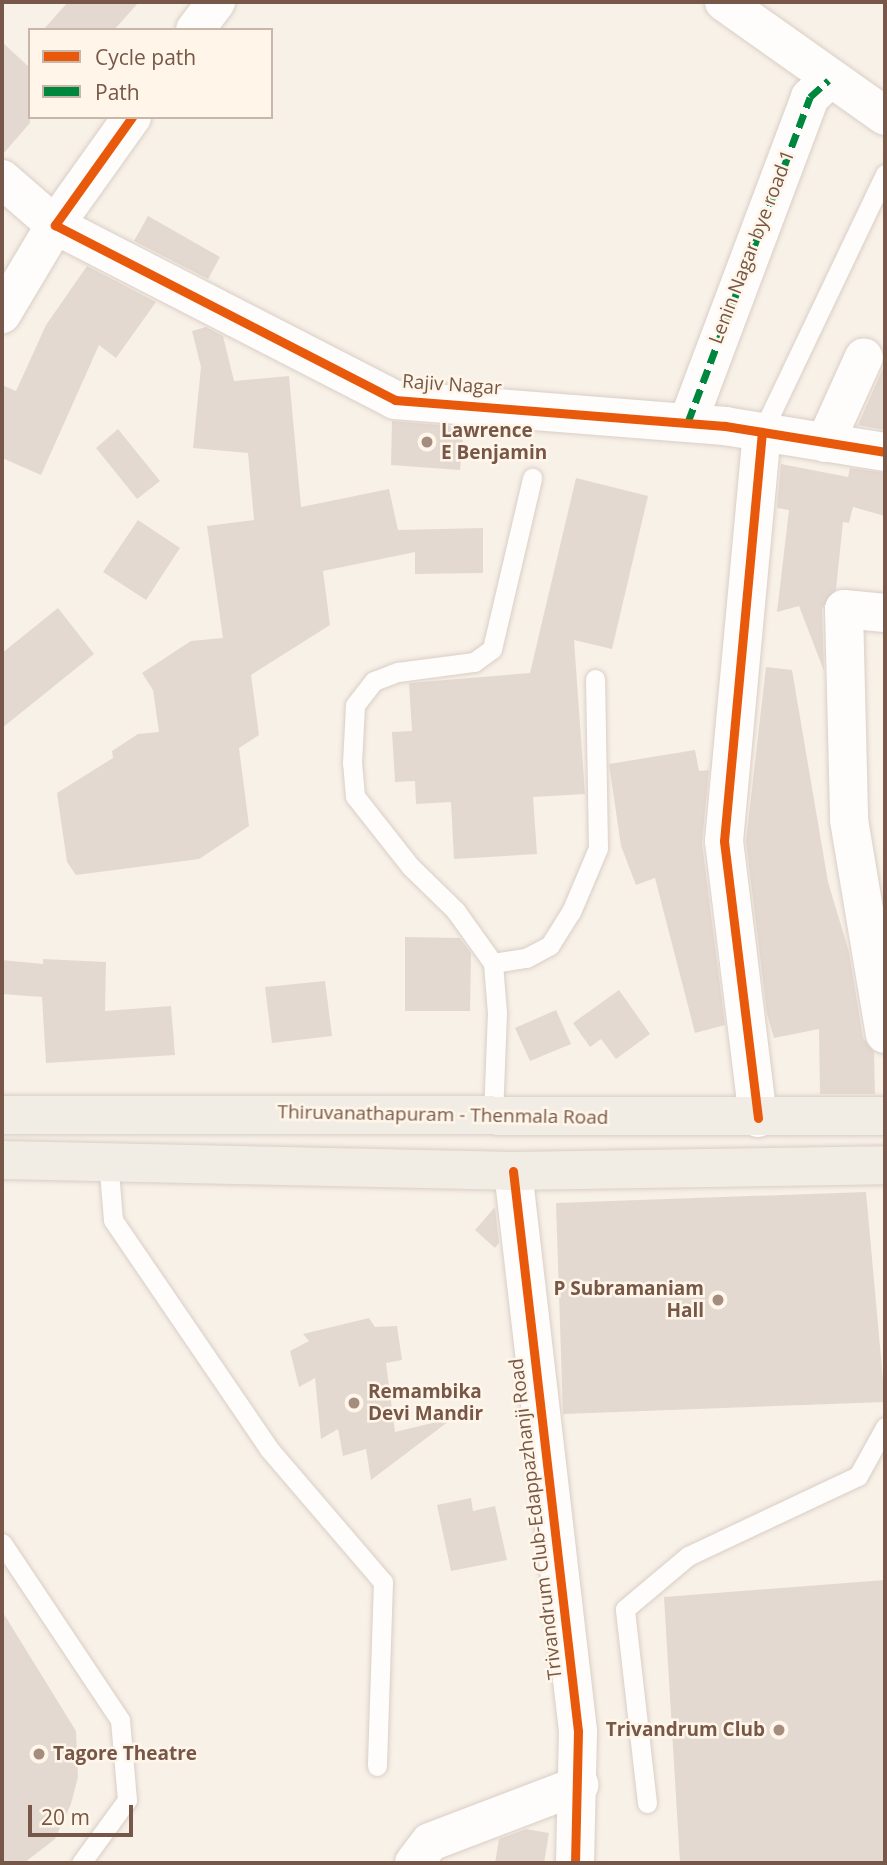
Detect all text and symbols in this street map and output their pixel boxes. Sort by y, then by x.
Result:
legend [28,28,273,119]
text: Cycle path [95,43,196,71]
text: Path [95,78,140,106]
street label: Lenin Nagar bye road 1 [704,147,800,347]
street label: Rajiv Nagar [401,370,503,400]
place label: Lawrence E Benjamin [441,420,547,464]
marker: Lawrence E Benjamin [419,434,435,450]
street label: Thiruvanathapuram - Thenmala Road [277,1101,609,1129]
place label: P Subramaniam Hall [554,1278,704,1322]
marker: P Subramaniam Hall [710,1292,726,1308]
street label: Trivandrum Club-Edappazhanji Road [505,1357,567,1681]
place label: Remambika Devi Mandir [368,1381,483,1425]
marker: Remambika Devi Mandir [346,1395,362,1411]
place label: Trivandrum Club [606,1719,765,1741]
marker: Trivandrum Club [771,1722,787,1738]
place label: Tagore Theatre [53,1743,197,1765]
marker: Tagore Theatre [31,1746,47,1762]
scale bar [32,1792,136,1836]
text: 20 m [41,1803,90,1831]

